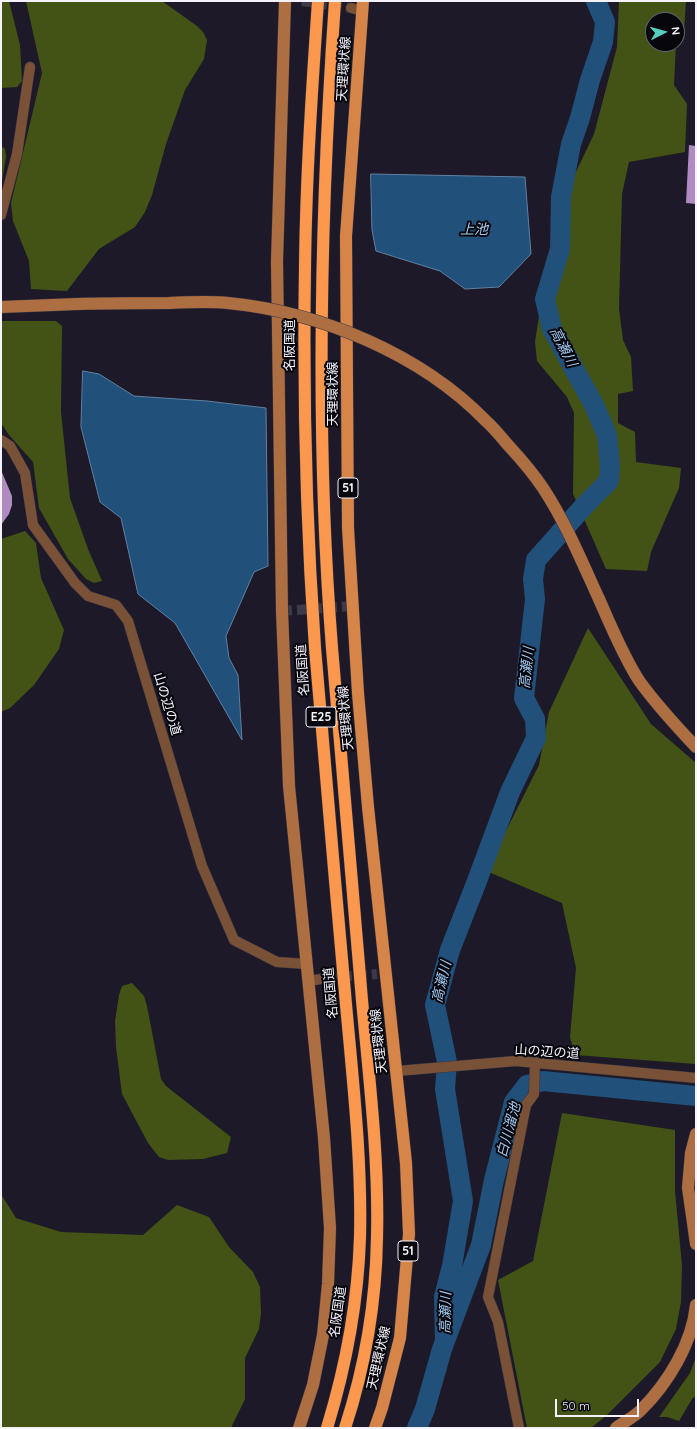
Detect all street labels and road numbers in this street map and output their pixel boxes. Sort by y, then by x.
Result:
street label: 天理環状線 [334,36,354,102]
street label: 名阪国道 [282,319,298,371]
street label: 天理環状線 [325,362,341,426]
road number: 51 [338,478,358,498]
street label: 名阪国道 [293,644,313,696]
street label: 山の辺の道 [150,671,184,737]
street label: 天理環状線 [335,685,357,751]
road number: E25 [306,707,336,727]
street label: 名阪国道 [321,966,341,1020]
street label: 天理環状線 [368,1008,390,1074]
street label: 山の辺の道 [514,1042,580,1062]
road number: 51 [398,1241,418,1261]
street label: 名阪国道 [327,1285,349,1339]
street label: 天理環状線 [364,1325,394,1391]

